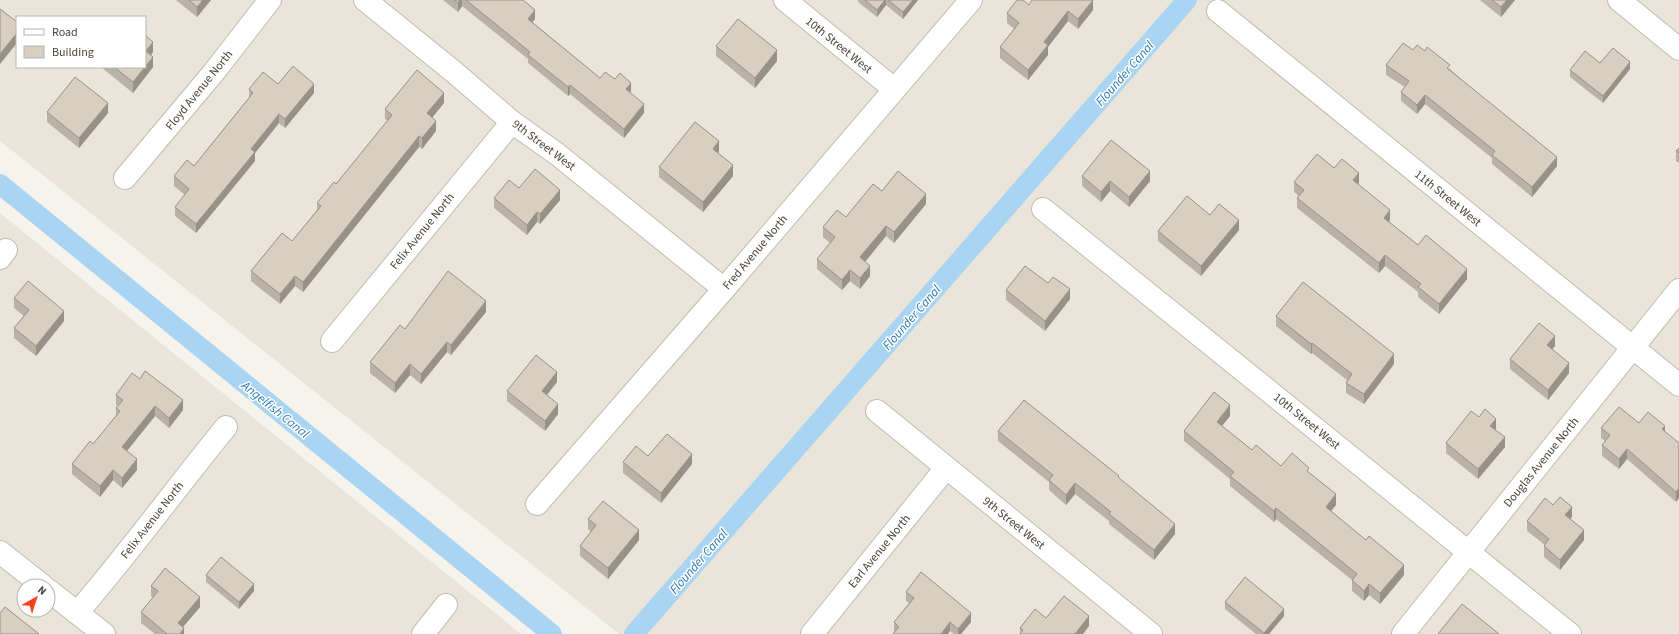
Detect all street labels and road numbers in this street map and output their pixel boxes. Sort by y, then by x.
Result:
street label: 10th Street West [802,13,876,78]
street label: Floyd Avenue North [162,47,237,134]
street label: 9th Street West [508,116,579,175]
street label: 11th Street West [1411,166,1485,231]
street label: Felix Avenue North [386,189,459,273]
street label: Fred Avenue North [719,211,792,293]
street label: 10th Street West [1270,389,1344,454]
street label: Douglas Avenue North [1500,414,1583,511]
street label: Felix Avenue North [117,478,188,563]
street label: 9th Street West [979,493,1048,554]
street label: Earl Avenue North [844,511,914,592]

